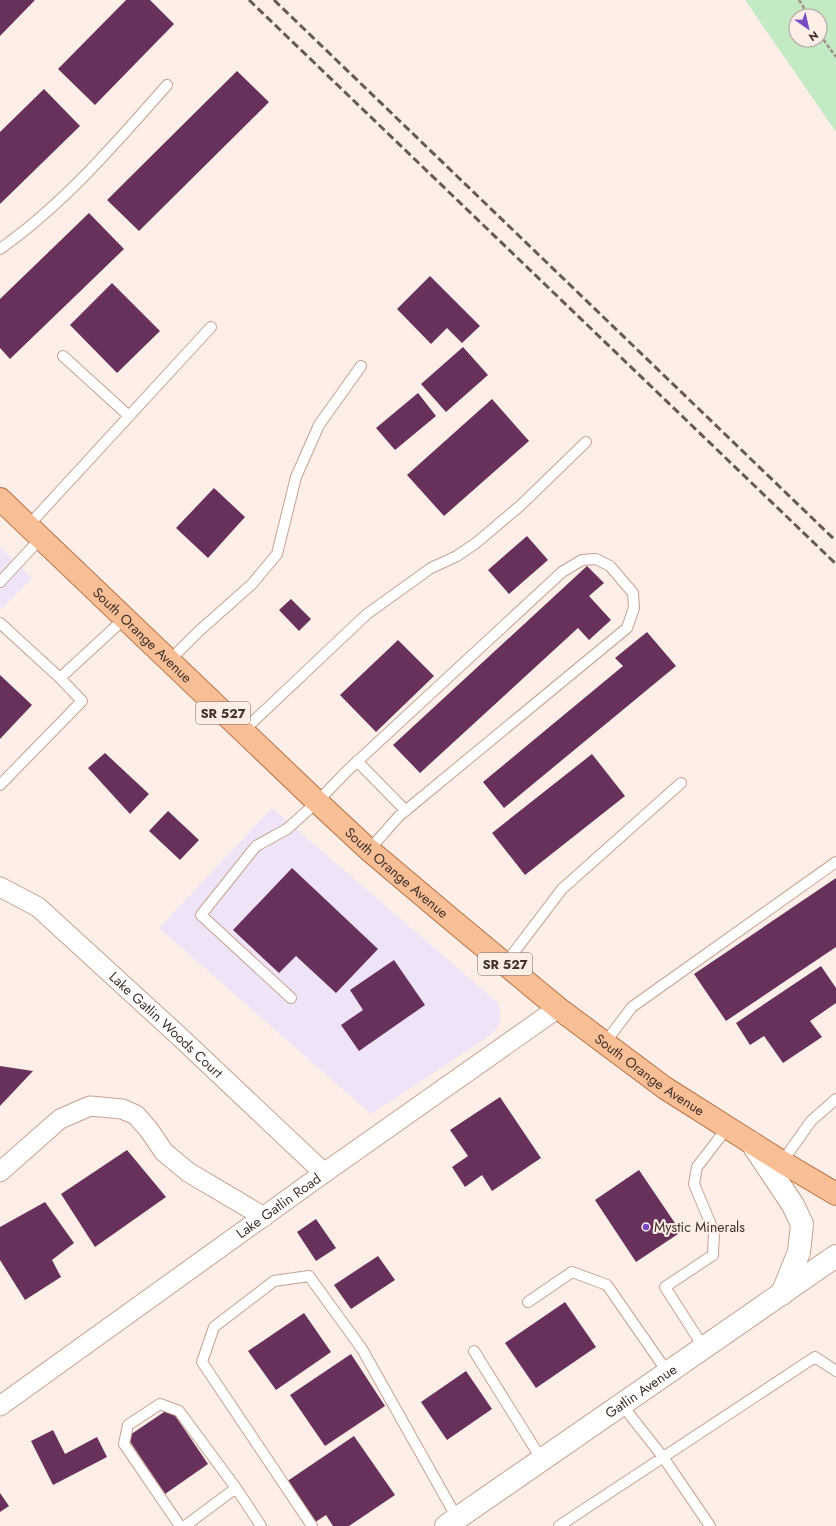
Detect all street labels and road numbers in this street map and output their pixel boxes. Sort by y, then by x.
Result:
street label: South Orange Avenue [88,583,197,687]
road number: SR 527 [196,702,250,724]
street label: South Orange Avenue [341,822,453,923]
road number: SR 527 [478,953,532,975]
street label: Lake Gatlin Woods Court [105,967,228,1083]
street label: South Orange Avenue [590,1029,708,1121]
street label: Lake Gatlin Road [232,1168,325,1243]
street label: Gatlin Avenue [601,1359,681,1423]

